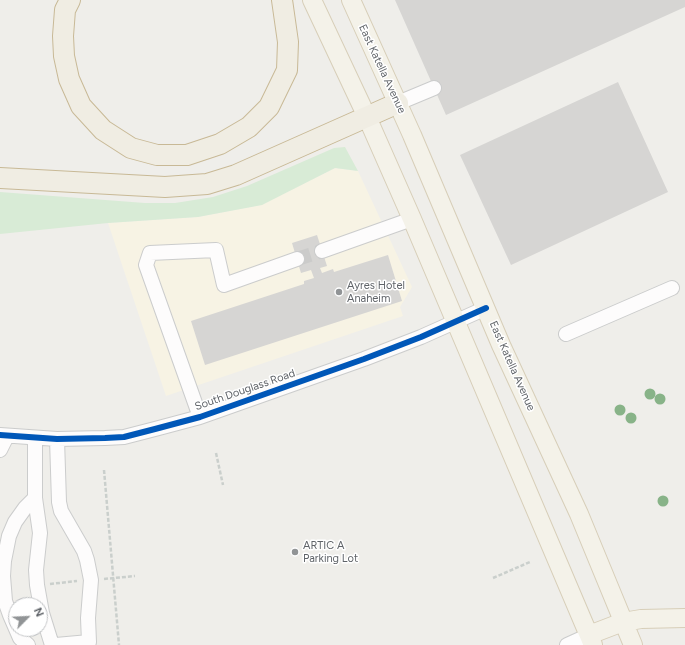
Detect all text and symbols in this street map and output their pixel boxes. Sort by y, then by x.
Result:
street label: East Katella Avenue [356,22,408,116]
place label: Ayres Hotel Anaheim [347,279,405,305]
marker: Ayres Hotel Anaheim [334,287,344,297]
street label: East Katella Avenue [486,319,538,413]
street label: South Douglass Road [193,367,297,413]
place label: ARTIC A Parking Lot [303,539,358,565]
marker: ARTIC A Parking Lot [290,547,300,557]
north arrow [8,597,48,637]
text: N [31,606,46,619]

